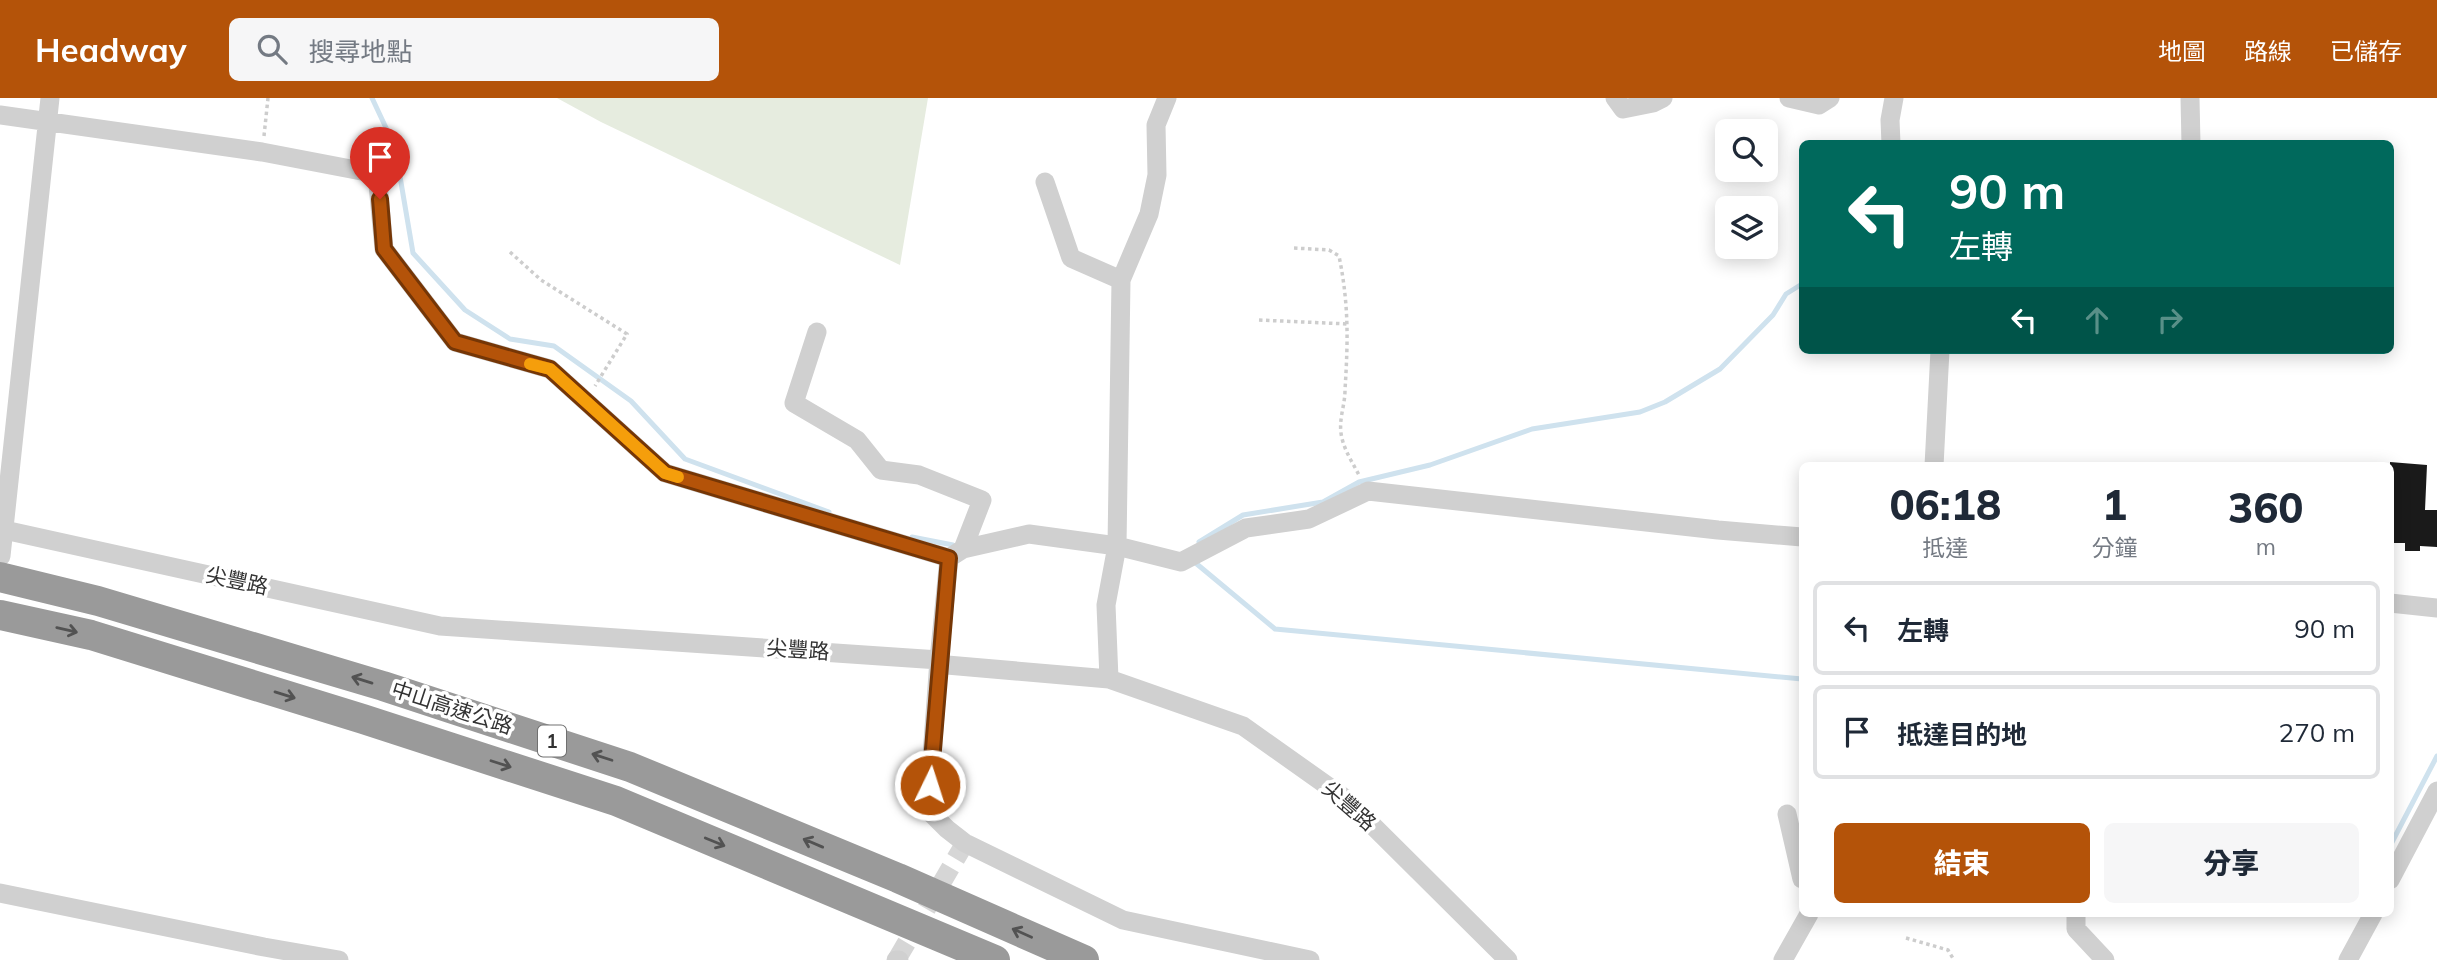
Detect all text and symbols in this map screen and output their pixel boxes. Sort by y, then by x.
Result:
search box [229,18,719,81]
text: Headway [35,29,187,70]
icon: search [253,30,291,68]
text: 搜尋地點 [309,35,413,68]
text: 地圖 [2158,36,2206,66]
text: 路線 [2244,36,2292,66]
text: 已儲存 [2330,36,2402,66]
map controls [1715,119,1778,259]
button: search [1715,119,1778,182]
pin [350,127,410,199]
icon: arrive [361,138,399,176]
text: 90 m [1949,160,2065,221]
icon: left [1834,168,1925,259]
button: layers [1715,196,1778,259]
text: 左轉 [1949,226,2013,266]
icon: left [2005,301,2043,339]
icon: ahead [2078,301,2116,339]
icon: right [2151,301,2189,339]
text: 06:18 [1889,478,2001,531]
text: 1 [2102,478,2127,531]
text: 360 [2228,481,2304,534]
text: m [2256,532,2276,561]
text: 抵達 [1922,533,1968,562]
text: 分鐘 [2092,533,2138,562]
street label: 尖豐路 [204,561,271,599]
icon: left [1838,609,1876,647]
text: 90 m [2294,612,2355,645]
text: 左轉 [1897,614,1949,647]
one-way arrow [55,624,78,637]
street label: 尖豐路 [766,634,830,664]
one-way arrow [352,672,374,685]
street label: 中山高速公路 [388,675,516,739]
one-way arrow [273,689,295,702]
icon: arrive [1838,713,1876,751]
text: 270 m [2279,716,2355,749]
text: 抵達目的地 [1897,718,2027,751]
road number: 1 [538,726,566,756]
position arrow [893,748,967,822]
one-way arrow [591,750,613,763]
one-way arrow [490,759,512,771]
street label: 尖豐路 [1317,775,1382,836]
button: 結束 [1834,823,2090,903]
button: 分享 [2104,823,2359,903]
one-way arrow [803,835,824,848]
one-way arrow [703,836,725,849]
one-way arrow [1012,925,1033,938]

